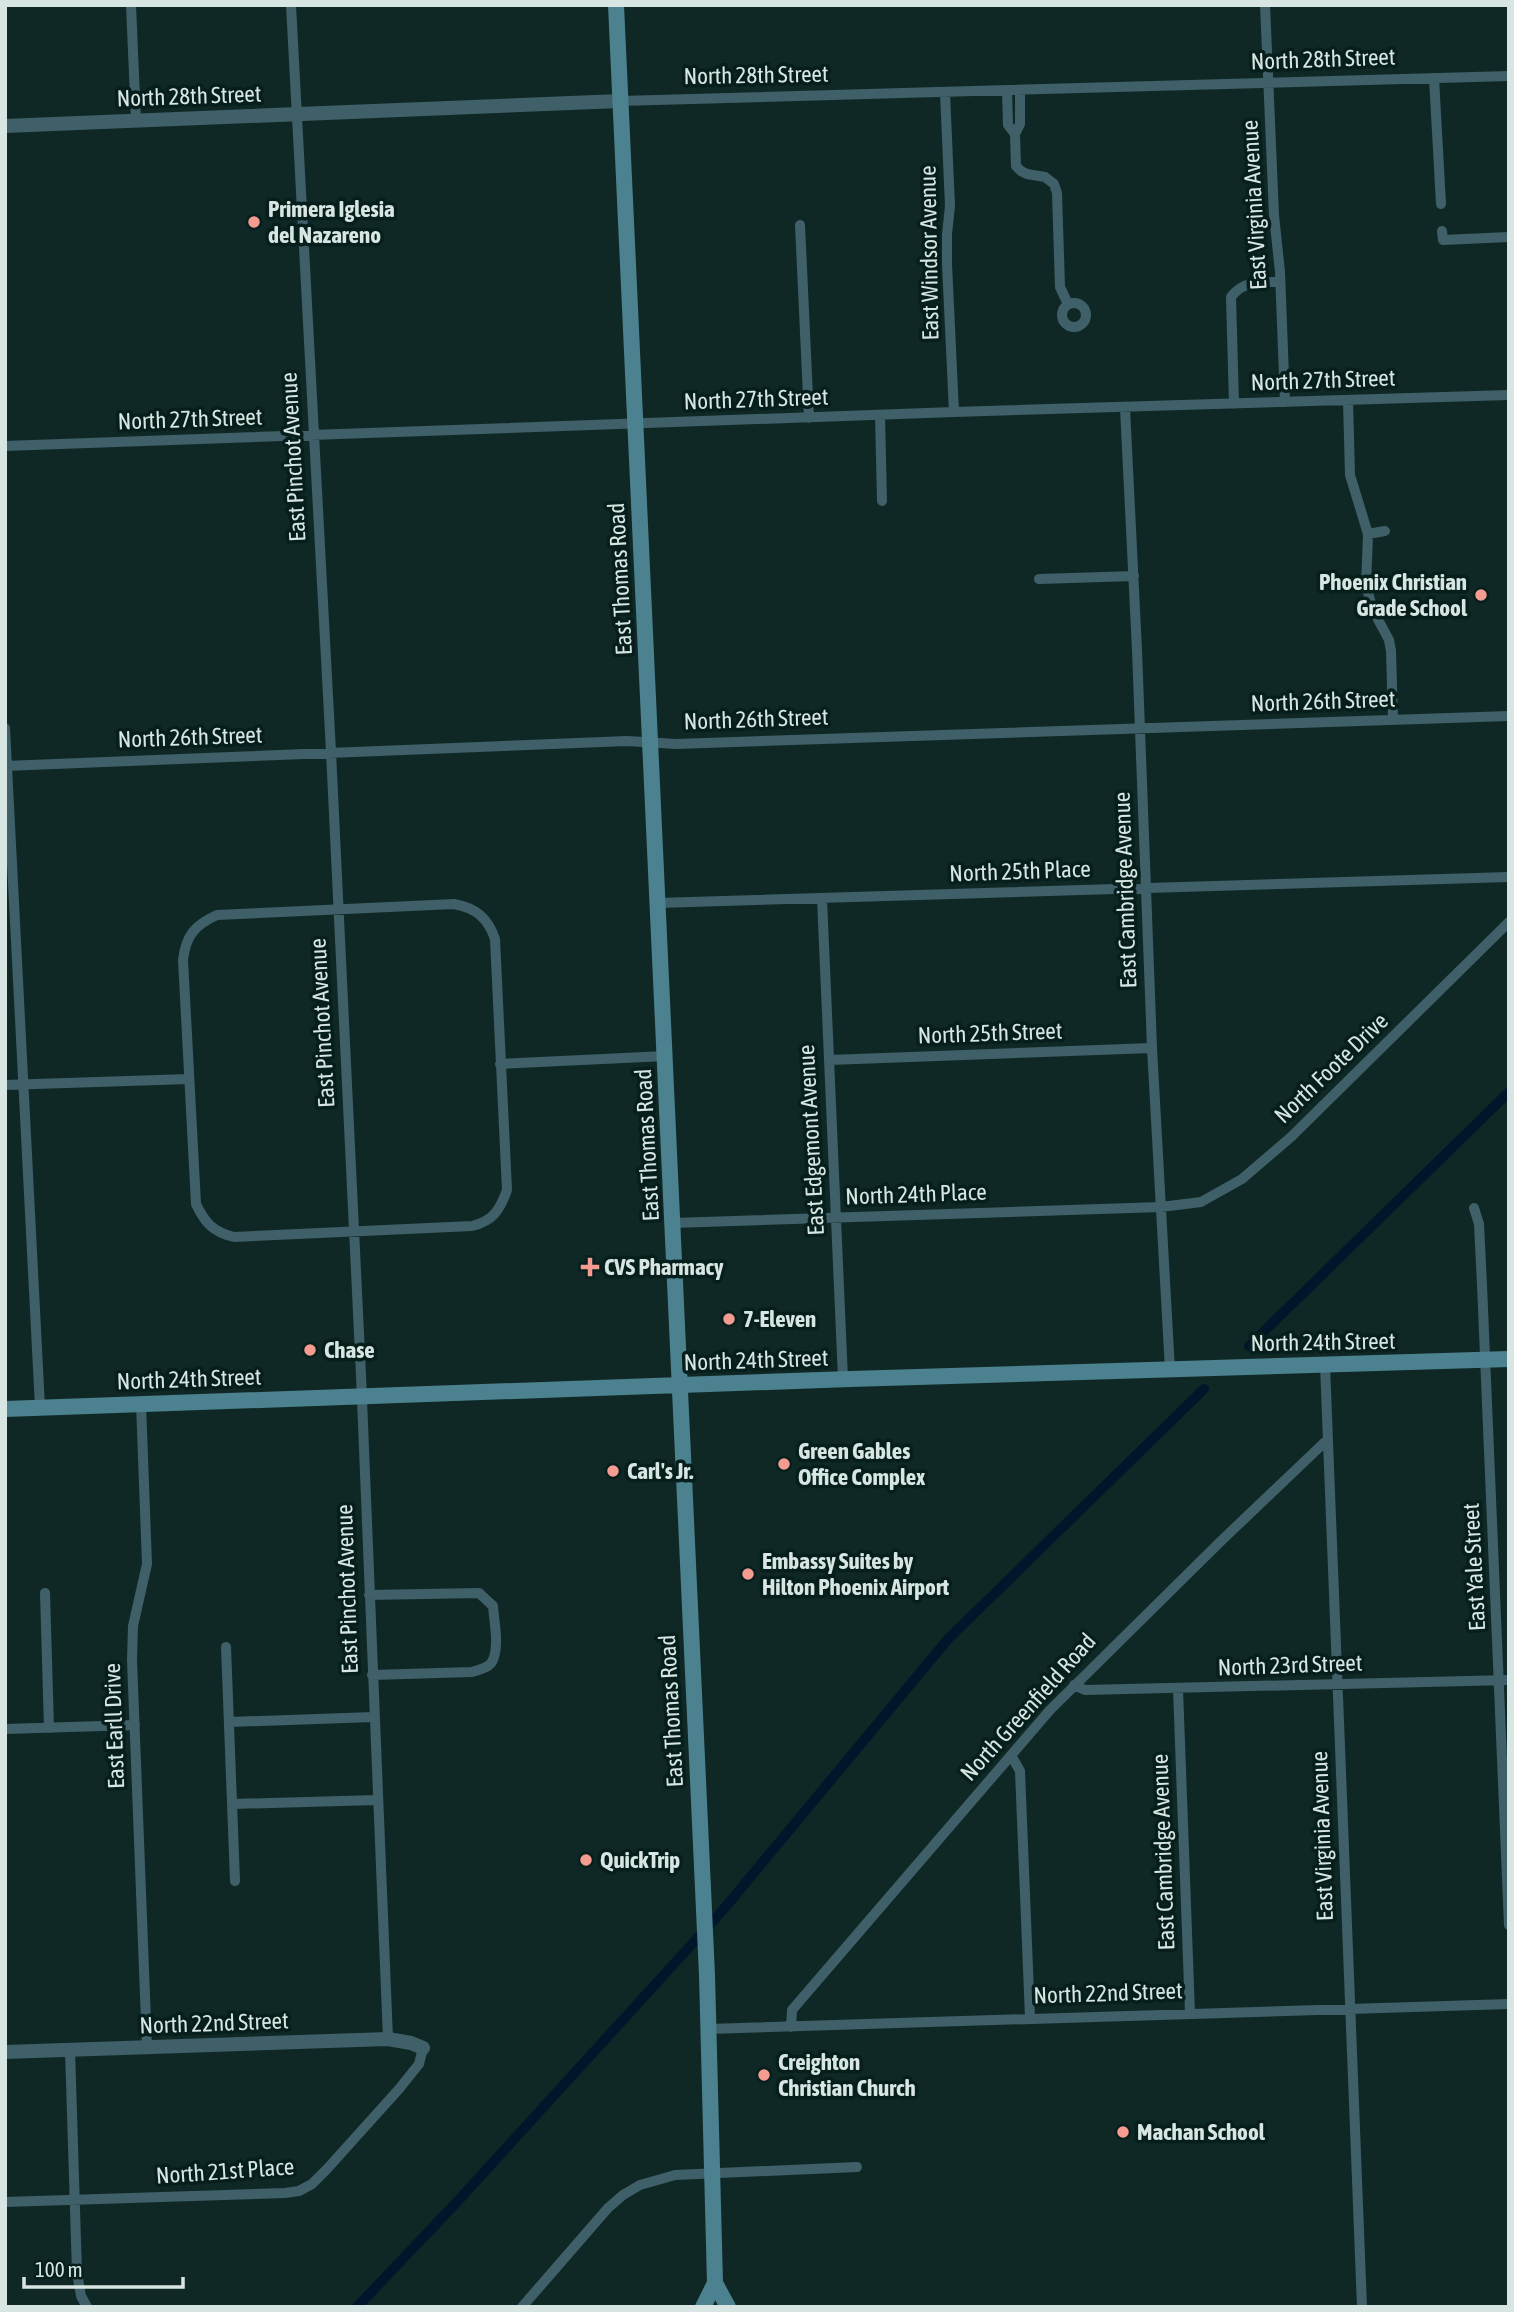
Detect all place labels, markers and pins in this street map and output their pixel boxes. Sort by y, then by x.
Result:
place label: Primera Iglesia del Nazareno [268,196,395,248]
marker: Primera Iglesia del Nazareno [246,214,262,230]
place label: Phoenix Christian Grade School [1319,569,1468,621]
marker: Phoenix Christian Grade School [1473,587,1489,603]
place label: CVS Pharmacy [604,1254,724,1280]
marker: CVS Pharmacy [582,1259,598,1275]
place label: 7-Eleven [743,1306,816,1332]
marker: 7-Eleven [721,1311,737,1327]
place label: Chase [324,1337,375,1363]
marker: Chase [302,1342,318,1358]
place label: Green Gables Office Complex [798,1438,925,1490]
marker: Green Gables Office Complex [776,1456,792,1472]
place label: Carl's Jr. [627,1458,693,1484]
marker: Carl's Jr. [605,1463,621,1479]
place label: Embassy Suites by Hilton Phoenix Airport [762,1548,949,1600]
marker: Embassy Suites by Hilton Phoenix Airport [740,1566,756,1582]
place label: QuickTrip [600,1847,680,1873]
marker: QuickTrip [578,1852,594,1868]
place label: Creighton Christian Church [778,2049,916,2101]
marker: Creighton Christian Church [756,2067,772,2083]
place label: Machan School [1137,2119,1266,2145]
marker: Machan School [1115,2124,1131,2140]

